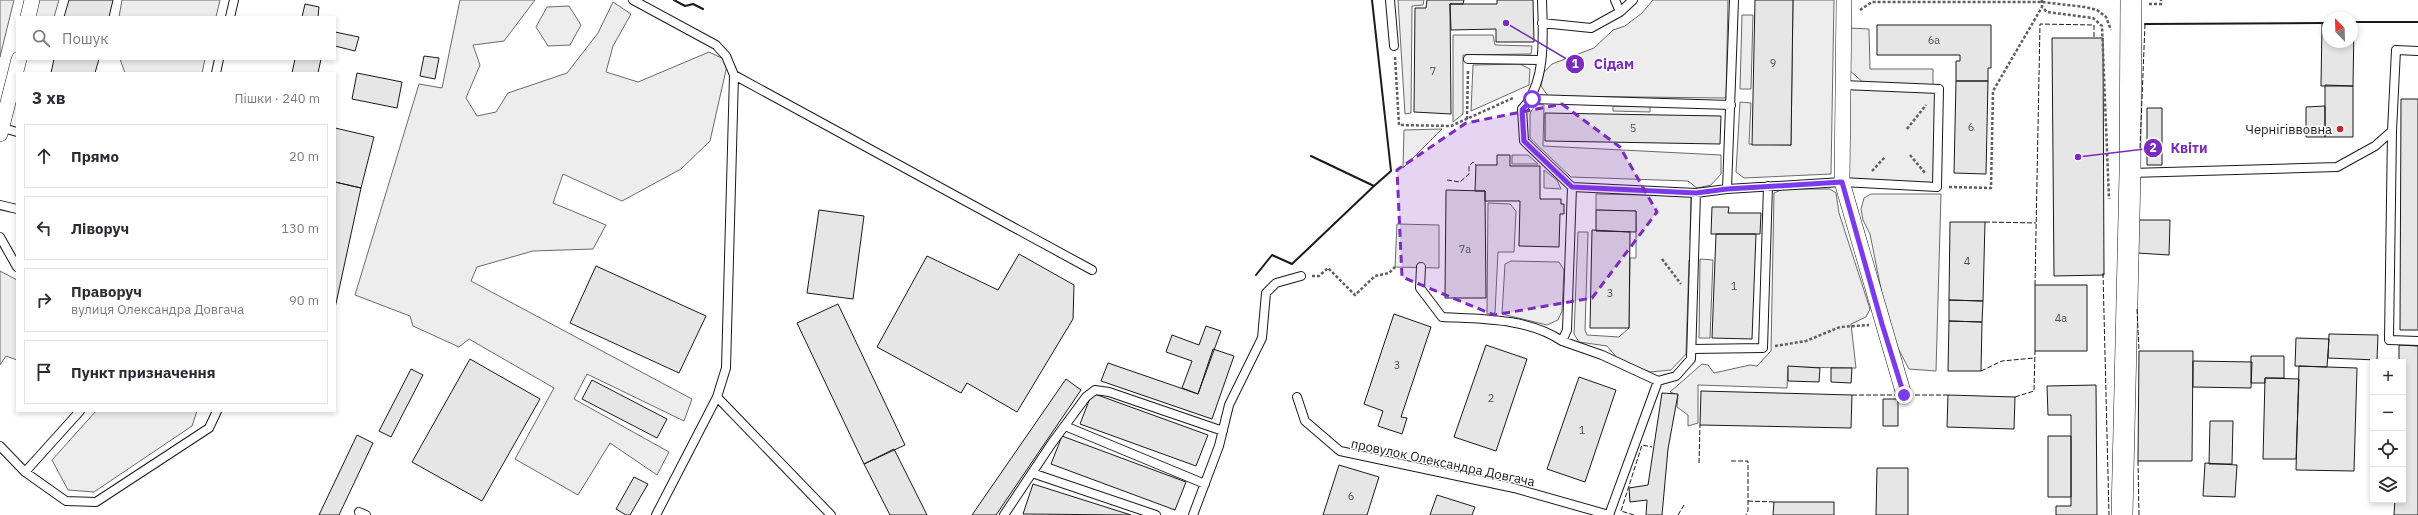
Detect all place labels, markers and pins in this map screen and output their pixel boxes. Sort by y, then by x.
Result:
callout: Сідам [1565,51,1642,77]
place label: Чернігіввовна [2246,121,2332,138]
marker: Чернігіввовна [2335,124,2345,134]
callout: Квіти [2143,135,2216,161]

